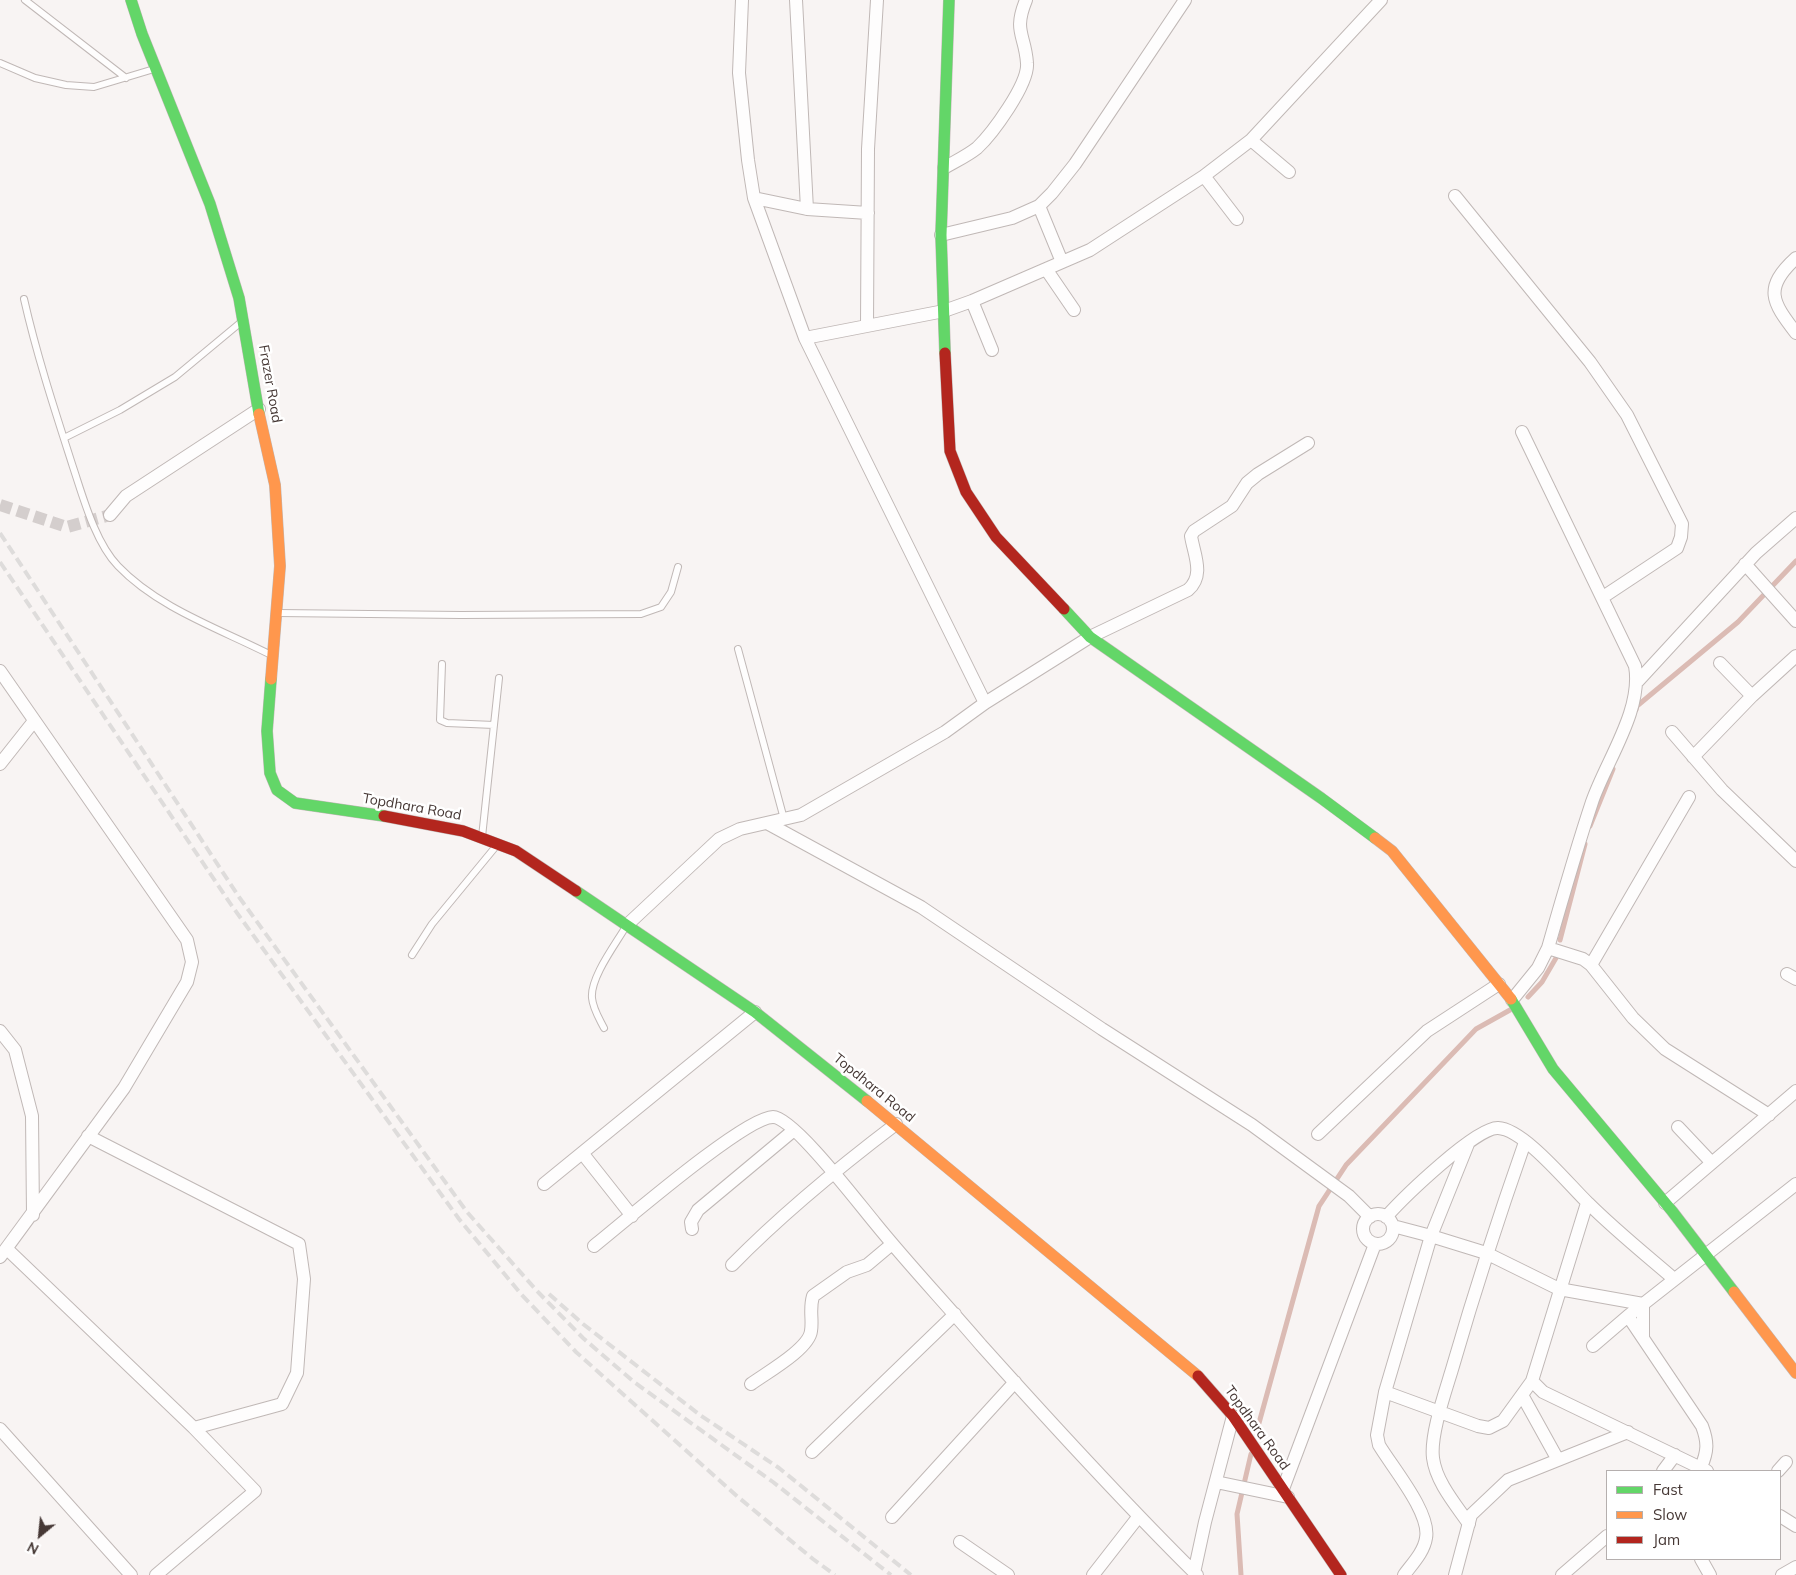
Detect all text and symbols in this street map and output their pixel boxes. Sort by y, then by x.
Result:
street label: Frazer Road [255,344,285,424]
street label: Topdhara Road [361,790,463,824]
street label: Topdhara Road [830,1050,918,1126]
street label: Topdhara Road [1221,1383,1293,1473]
legend [1606,1470,1781,1560]
text: Fast [1653,1480,1683,1499]
text: Slow [1653,1505,1687,1524]
north arrow [15,1510,65,1560]
text: Jam [1653,1530,1680,1549]
text: N [24,1538,42,1559]

